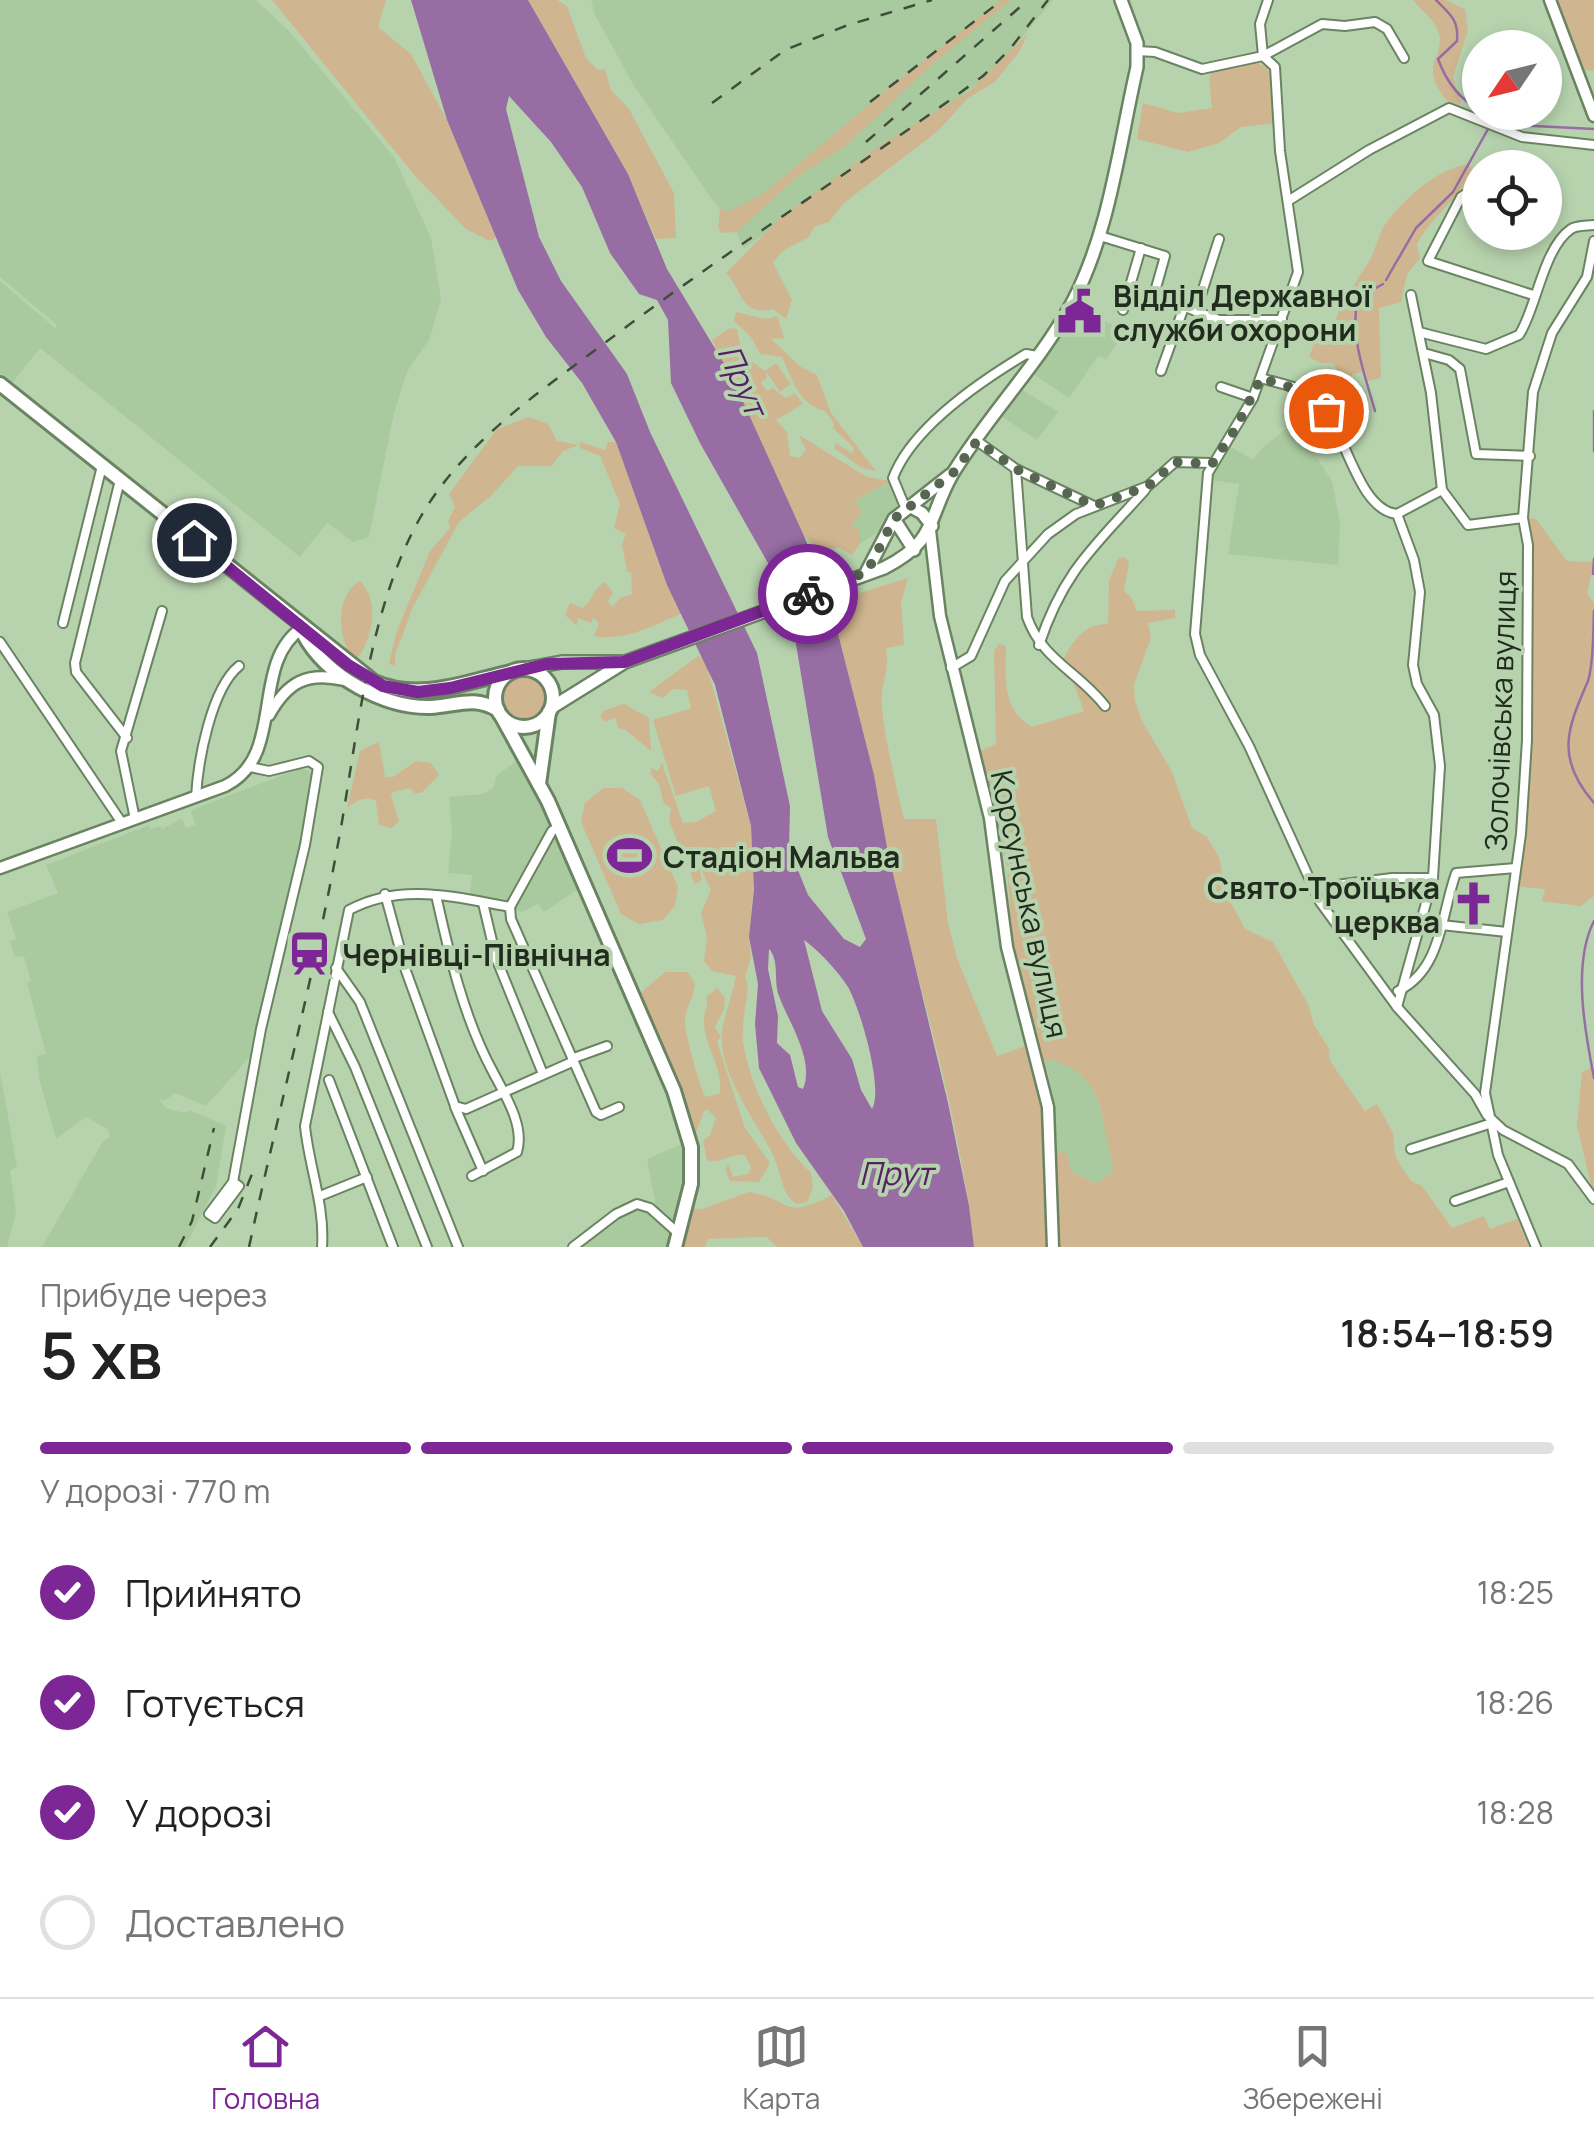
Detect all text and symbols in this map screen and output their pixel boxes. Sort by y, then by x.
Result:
north arrow [1462,30,1562,130]
map controls [1462,30,1562,250]
button: locate [1462,150,1562,250]
place label: Відділ Державної служби охорони [1113,275,1372,350]
public building icon: Відділ Державної служби охорони [1056,288,1104,336]
water label: Прут [708,337,780,426]
pin [1284,369,1369,454]
icon: bag [1299,384,1354,439]
pin [152,498,237,583]
icon: home [167,513,222,568]
courier [758,544,858,644]
icon: bike [781,567,836,622]
street label: Золочівська вулиця [1475,570,1525,852]
street label: Корсунська вулиця [982,766,1078,1042]
sports icon: Стадіон Мальва [606,832,654,880]
place label: Стадіон Мальва [663,836,900,877]
place label: Свято-Троїцька церква [1207,867,1440,942]
church icon: Свято-Троїцька церква [1449,880,1497,928]
station icon: Чернівці-Північна [285,930,333,978]
place label: Чернівці-Північна [342,934,610,975]
water label: Прут [859,1151,937,1195]
text: Прибуде через [40,1273,267,1317]
text: 18:54–18:59 [1340,1306,1554,1358]
text: 5 хв [40,1310,162,1399]
text: У дорозі · 770 m [40,1469,270,1513]
icon: check [40,1565,95,1620]
text: Прийнято [125,1566,302,1618]
text: 18:25 [1477,1570,1554,1614]
icon: check [40,1675,95,1730]
text: Готується [125,1676,305,1728]
text: 18:26 [1475,1680,1554,1724]
icon: check [40,1785,95,1840]
text: У дорозі [125,1786,273,1838]
text: 18:28 [1477,1790,1554,1834]
text: Доставлено [125,1896,345,1948]
tab: Головна [211,2019,320,2117]
tab: Карта [742,2019,820,2117]
tab: Збережені [1243,2019,1383,2117]

